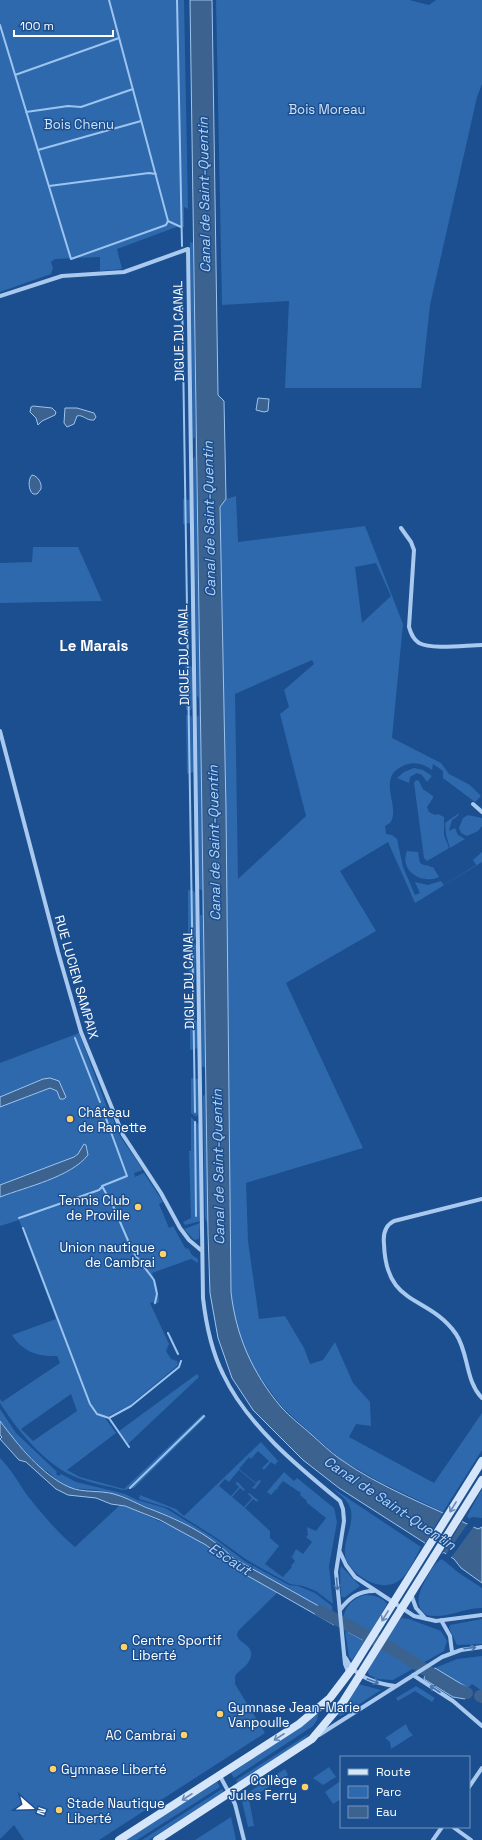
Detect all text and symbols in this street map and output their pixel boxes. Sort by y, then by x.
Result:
scale bar [14,12,113,38]
text: 100 m [20,18,54,34]
park label: Bois Moreau [289,101,365,118]
park label: Bois Chenu [44,116,114,133]
water label: Canal de Saint-Quentin [194,117,214,273]
street label: DIGUE DU CANAL [169,281,188,381]
water label: Canal de Saint-Quentin [199,441,219,597]
street label: DIGUE DU CANAL [174,605,193,705]
district label: Le Marais [60,636,129,655]
water label: Canal de Saint-Quentin [204,765,224,921]
street label: RUE LUCIEN SAMPAIX [51,913,102,1041]
street label: DIGUE DU CANAL [179,929,198,1029]
water label: Canal de Saint-Quentin [208,1089,228,1245]
place label: Château de Ranette [78,1104,147,1136]
marker: Château de Ranette [65,1114,75,1124]
place label: Tennis Club de Proville [59,1192,130,1224]
marker: Tennis Club de Proville [133,1202,143,1212]
place label: Union nautique de Cambrai [59,1239,155,1271]
marker: Union nautique de Cambrai [158,1249,168,1259]
water label: Canal de Saint-Quentin [320,1452,460,1554]
one-way arrow [449,1501,457,1512]
water label: Escaut [206,1539,256,1580]
one-way arrow [333,1577,341,1590]
one-way arrow [381,1611,390,1622]
place label: Centre Sportif Liberté [132,1632,222,1664]
marker: Centre Sportif Liberté [119,1642,129,1652]
one-way arrow [463,1644,476,1652]
one-way arrow [366,1677,378,1685]
one-way arrow [429,1685,441,1693]
place label: Gymnase Jean-Marie Vanpoulle [228,1699,360,1731]
marker: Gymnase Jean-Marie Vanpoulle [215,1709,225,1719]
place label: AC Cambrai [106,1727,176,1744]
marker: AC Cambrai [179,1730,189,1740]
one-way arrow [274,1733,285,1741]
legend [340,1756,470,1828]
place label: Gymnase Liberté [61,1761,167,1778]
marker: Gymnase Liberté [48,1764,58,1774]
text: Route [376,1764,411,1780]
place label: Collège Jules Ferry [228,1772,297,1804]
marker: Collège Jules Ferry [300,1782,310,1792]
text: Parc [376,1784,401,1800]
north arrow [12,1788,52,1828]
one-way arrow [182,1793,193,1801]
place label: Stade Nautique Liberté [67,1795,165,1827]
text: Eau [376,1804,397,1820]
marker: Stade Nautique Liberté [54,1805,64,1815]
text: N [34,1806,49,1817]

